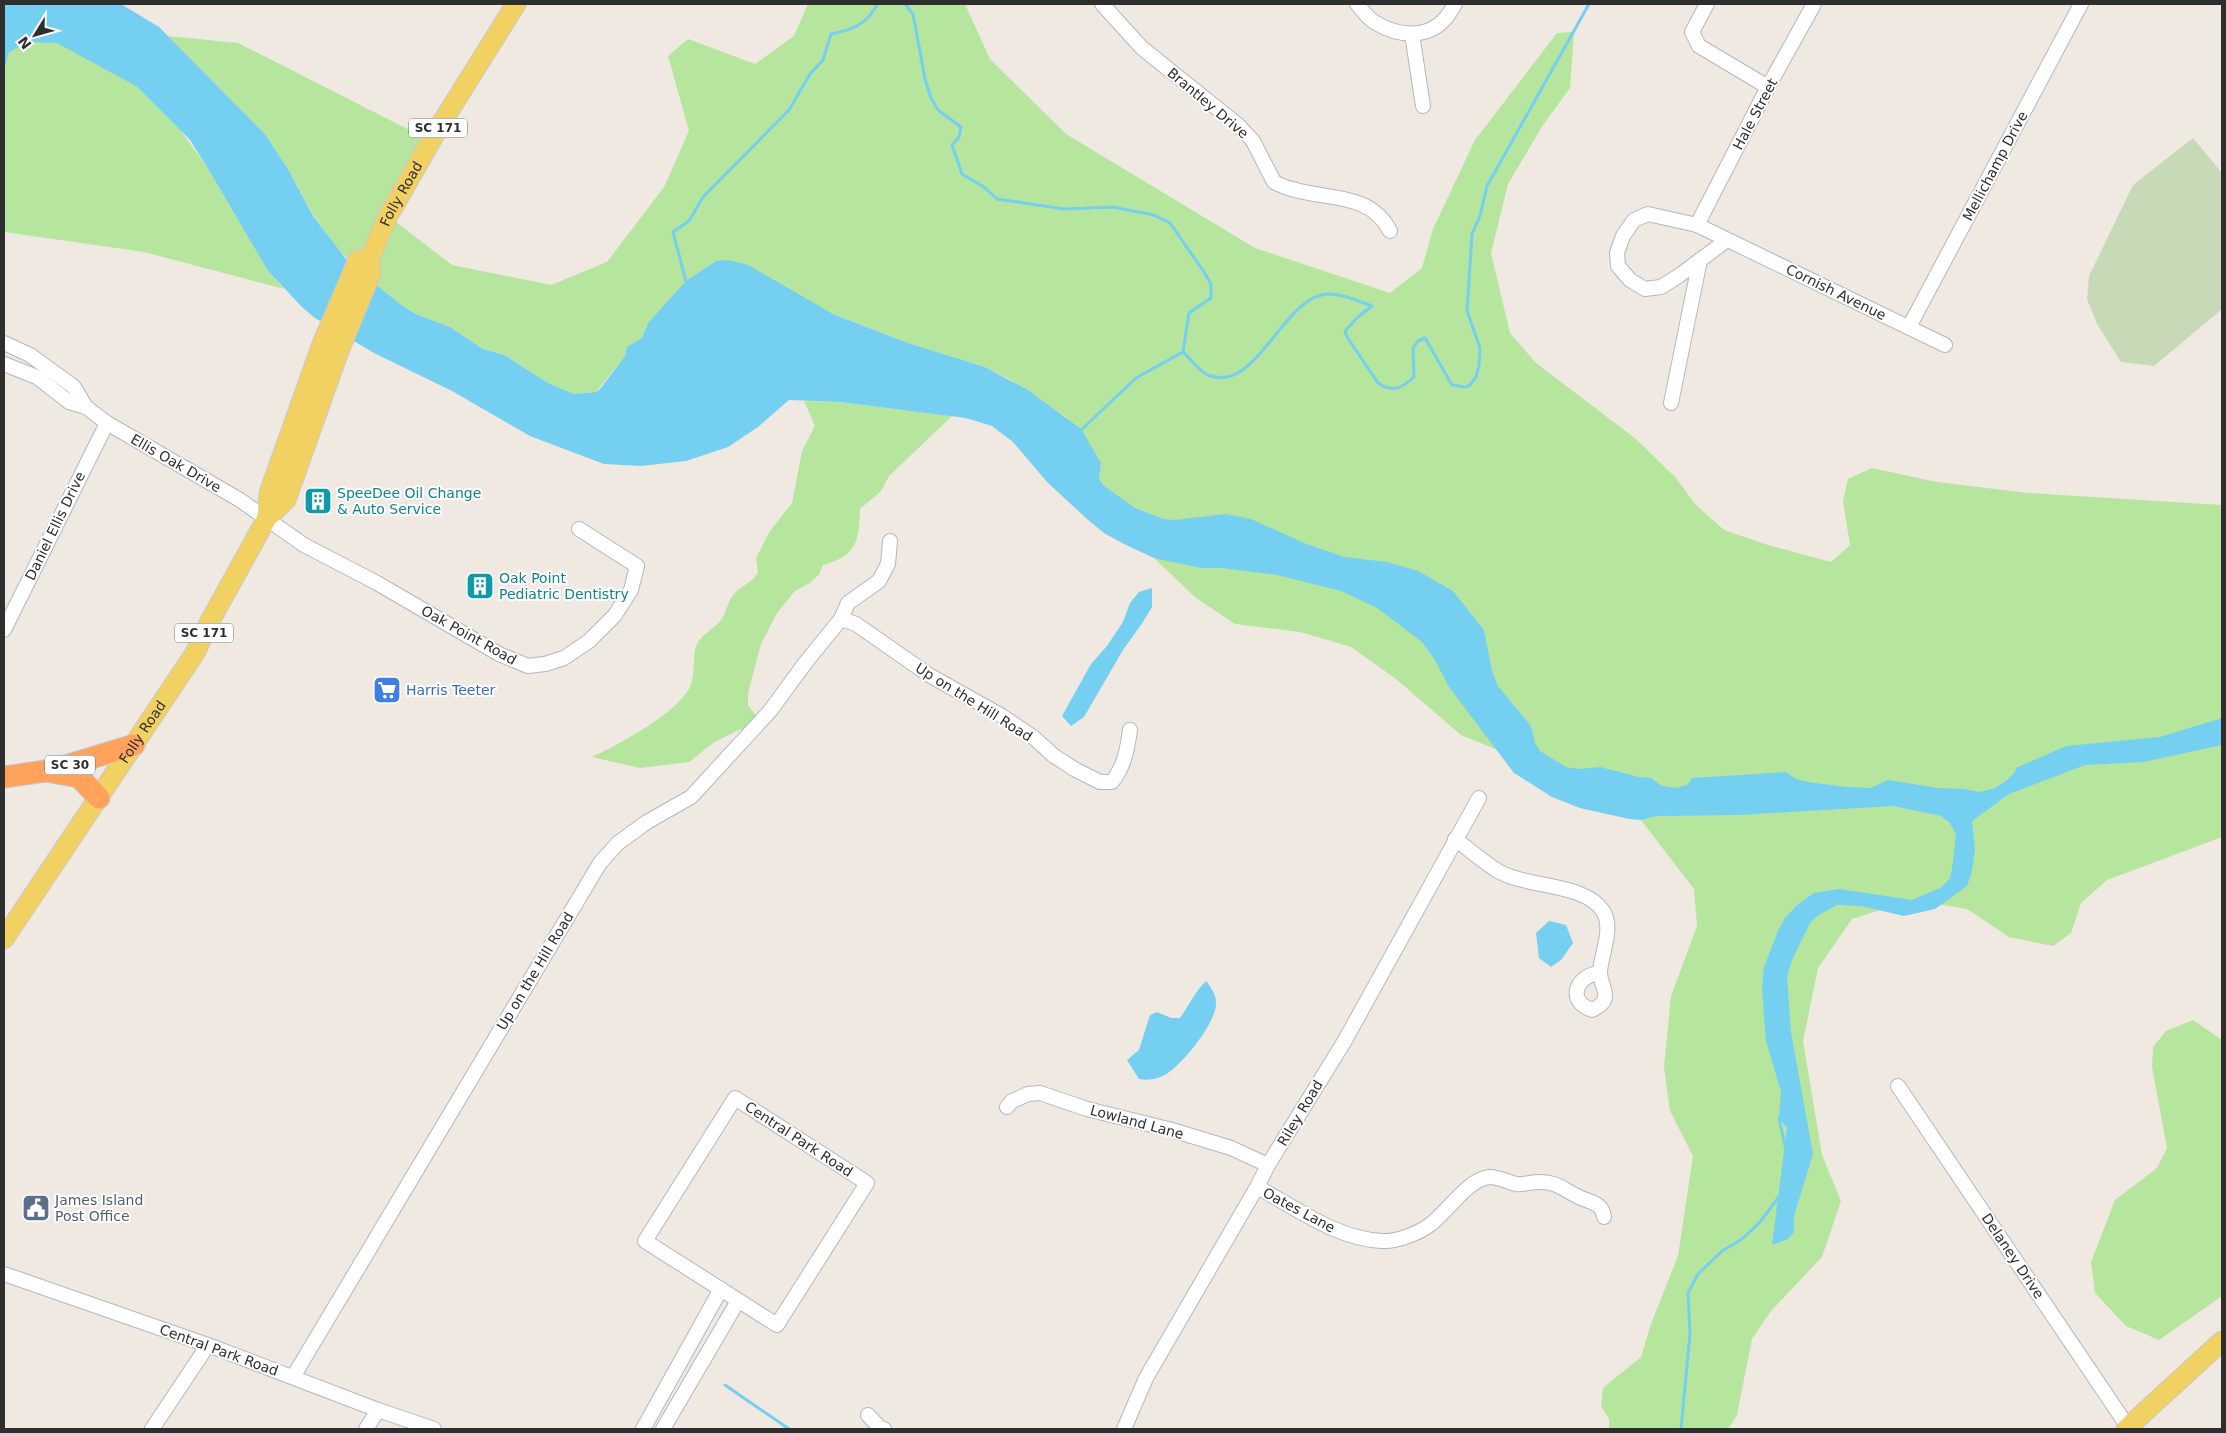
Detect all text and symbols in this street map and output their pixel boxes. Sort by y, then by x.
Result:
north arrow [10,10,60,60]
text: N [15,33,35,52]
street label: Brantley Drive [1164,64,1252,142]
street label: Hale Street [1729,75,1781,152]
street label: Mellichamp Drive [1959,108,2031,224]
road number: SC 171 [409,119,467,138]
street label: Folly Road [377,159,426,229]
street label: Cornish Avenue [1783,261,1889,323]
street label: Ellis Oak Drive [128,431,224,495]
street label: Daniel Ellis Drive [22,469,88,583]
place label: SpeeDee Oil Change & Auto Service [337,485,481,517]
building icon: SpeeDee Oil Change & Auto Service [303,486,333,516]
place label: Oak Point Pediatric Dentistry [499,570,629,602]
building icon: Oak Point Pediatric Dentistry [465,571,495,601]
street label: Oak Point Road [419,602,519,668]
road number: SC 171 [175,624,233,642]
street label: Up on the Hill Road [913,660,1035,744]
supermarket icon: Harris Teeter [372,675,402,705]
place label: Harris Teeter [406,682,496,698]
street label: Folly Road [116,698,169,766]
road number: SC 30 [45,756,95,774]
street label: Up on the Hill Road [493,909,577,1033]
street label: Riley Road [1274,1077,1326,1149]
street label: Central Park Road [742,1098,856,1180]
street label: Lowland Lane [1089,1102,1185,1142]
street label: Oates Lane [1260,1184,1338,1236]
place label: James Island Post Office [54,1192,143,1224]
public building icon: James Island Post Office [21,1193,51,1223]
street label: Delaney Drive [1979,1210,2047,1302]
street label: Central Park Road [157,1321,281,1379]

